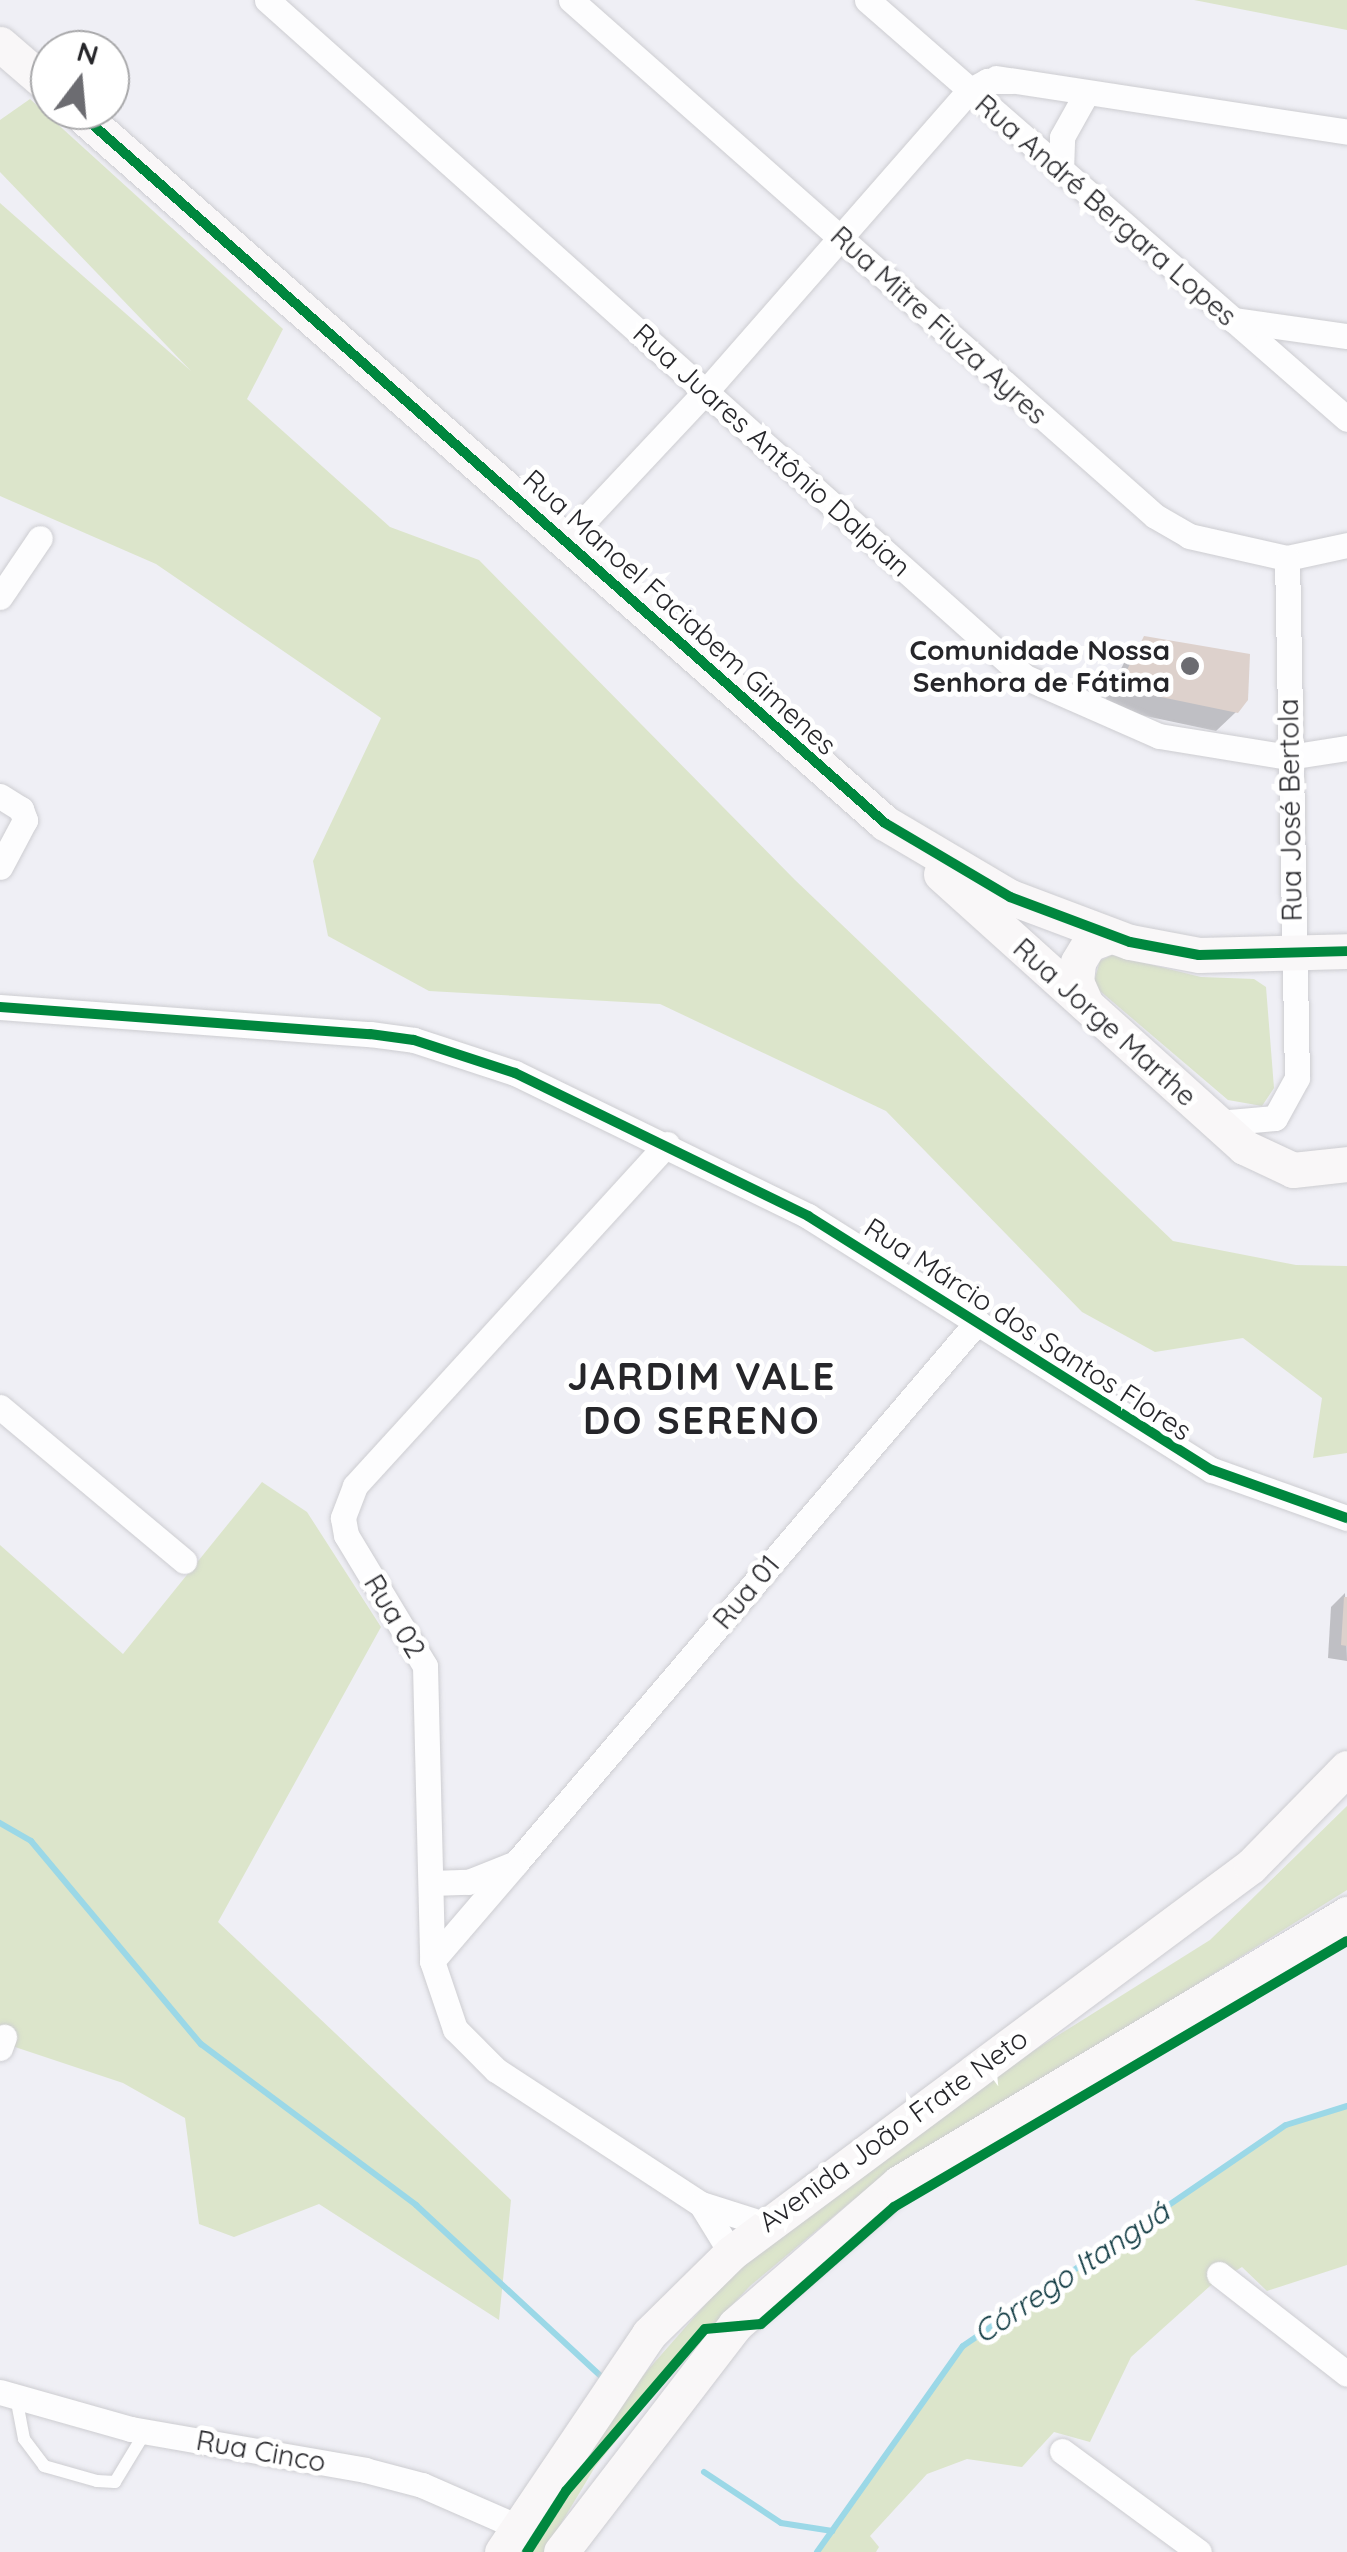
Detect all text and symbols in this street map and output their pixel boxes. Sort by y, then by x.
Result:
north arrow [30,30,130,130]
text: N [73,33,103,72]
street label: Rua André Bergara Lopes [968,87,1244,333]
street label: Rua Mitre Fiuza Ayres [824,219,1054,431]
street label: Rua Juares Antônio Dalpian [626,316,918,584]
street label: Rua Manoel Faciabem Gimenes [516,462,844,762]
place label: Comunidade Nossa Senhora de Fátima [909,633,1170,699]
marker: Comunidade Nossa Senhora de Fátima [1179,655,1201,677]
street label: Rua José Bertola [1271,698,1309,922]
street label: Rua Jorge Marthe [1007,931,1203,1113]
street label: Rua Márcio dos Santos Flores [858,1211,1198,1447]
district label: JARDIM VALE DO SERENO [567,1354,837,1444]
street label: Rua 01 [705,1548,787,1636]
street label: Rua 02 [357,1568,433,1664]
street label: Avenida João Frate Neto [752,2021,1034,2239]
water label: Córrego Itanguá [966,2193,1176,2351]
street label: Rua Cinco [194,2423,328,2479]

